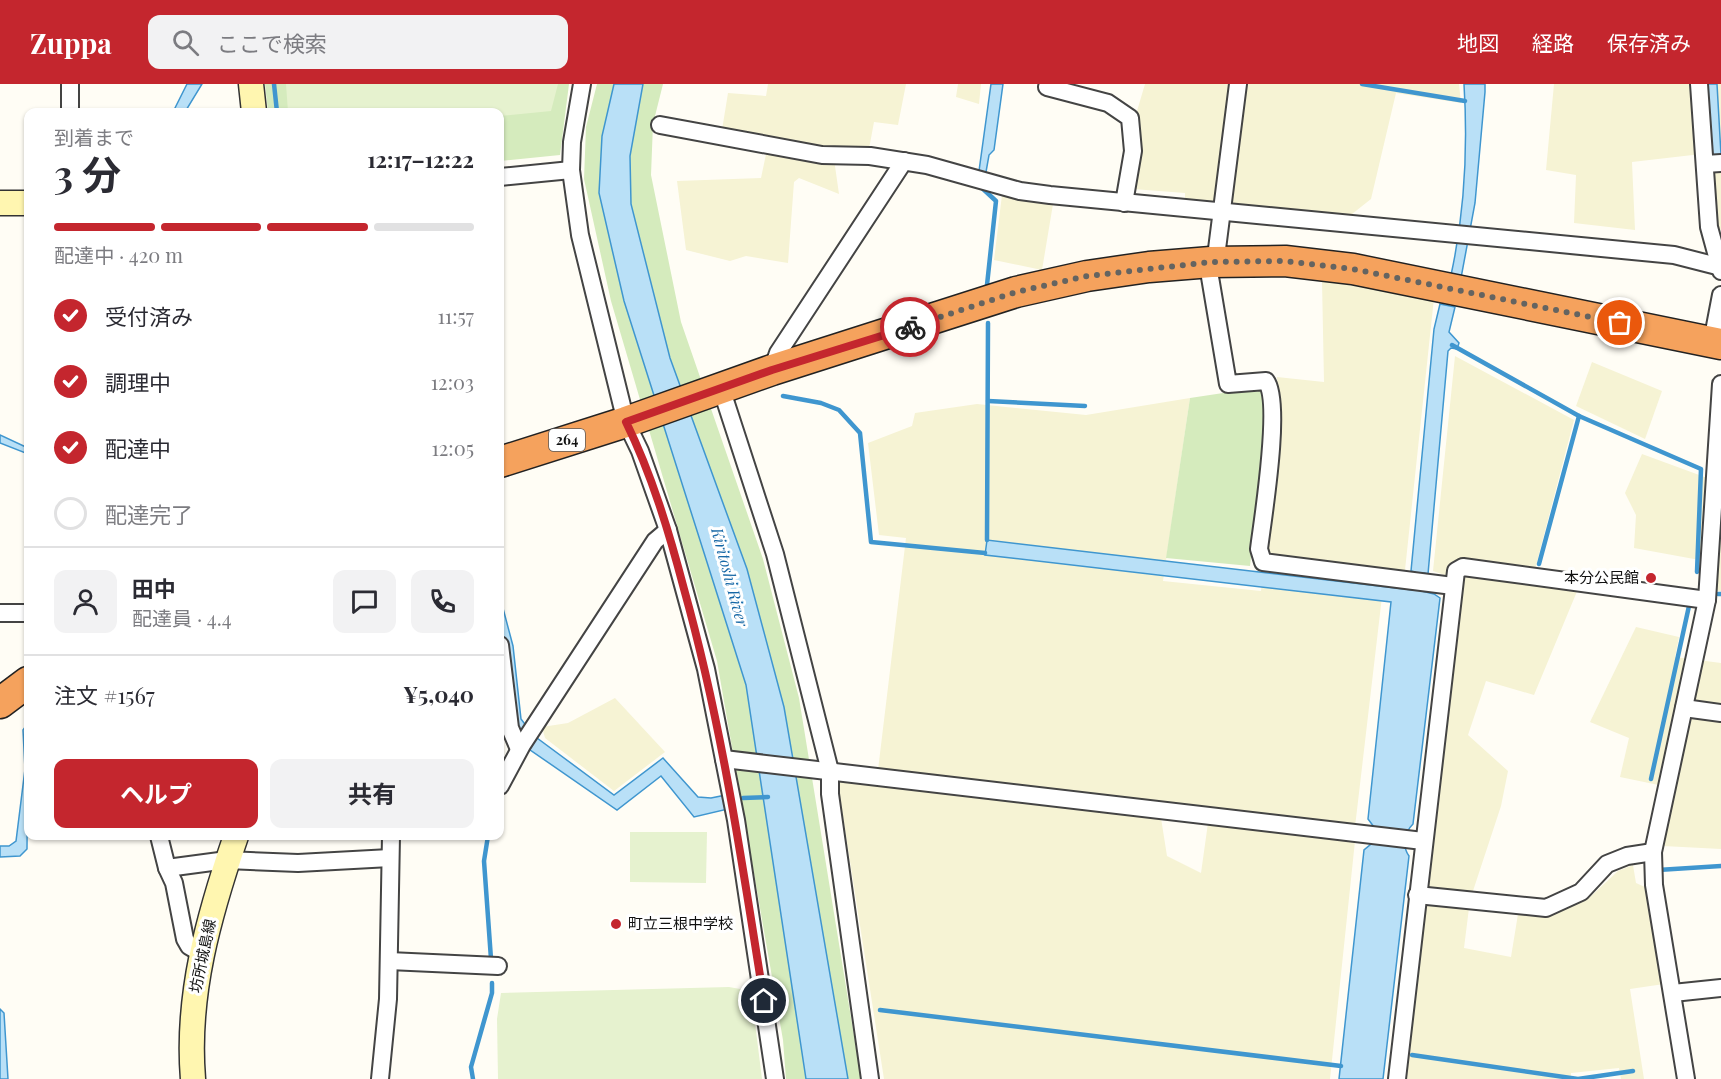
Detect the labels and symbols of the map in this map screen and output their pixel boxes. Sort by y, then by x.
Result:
courier [880,297,940,357]
pin [1594,297,1645,348]
road number: 264 [549,429,585,451]
water label: Kiritoshi River [707,524,754,630]
place label: 本分公民館 [1564,567,1639,587]
marker: 本分公民館 [1644,571,1658,585]
place label: 町立三根中学校 [628,913,733,933]
street label: 坊所城島線 [184,917,220,995]
marker: 町立三根中学校 [609,917,623,931]
pin [738,975,789,1026]

